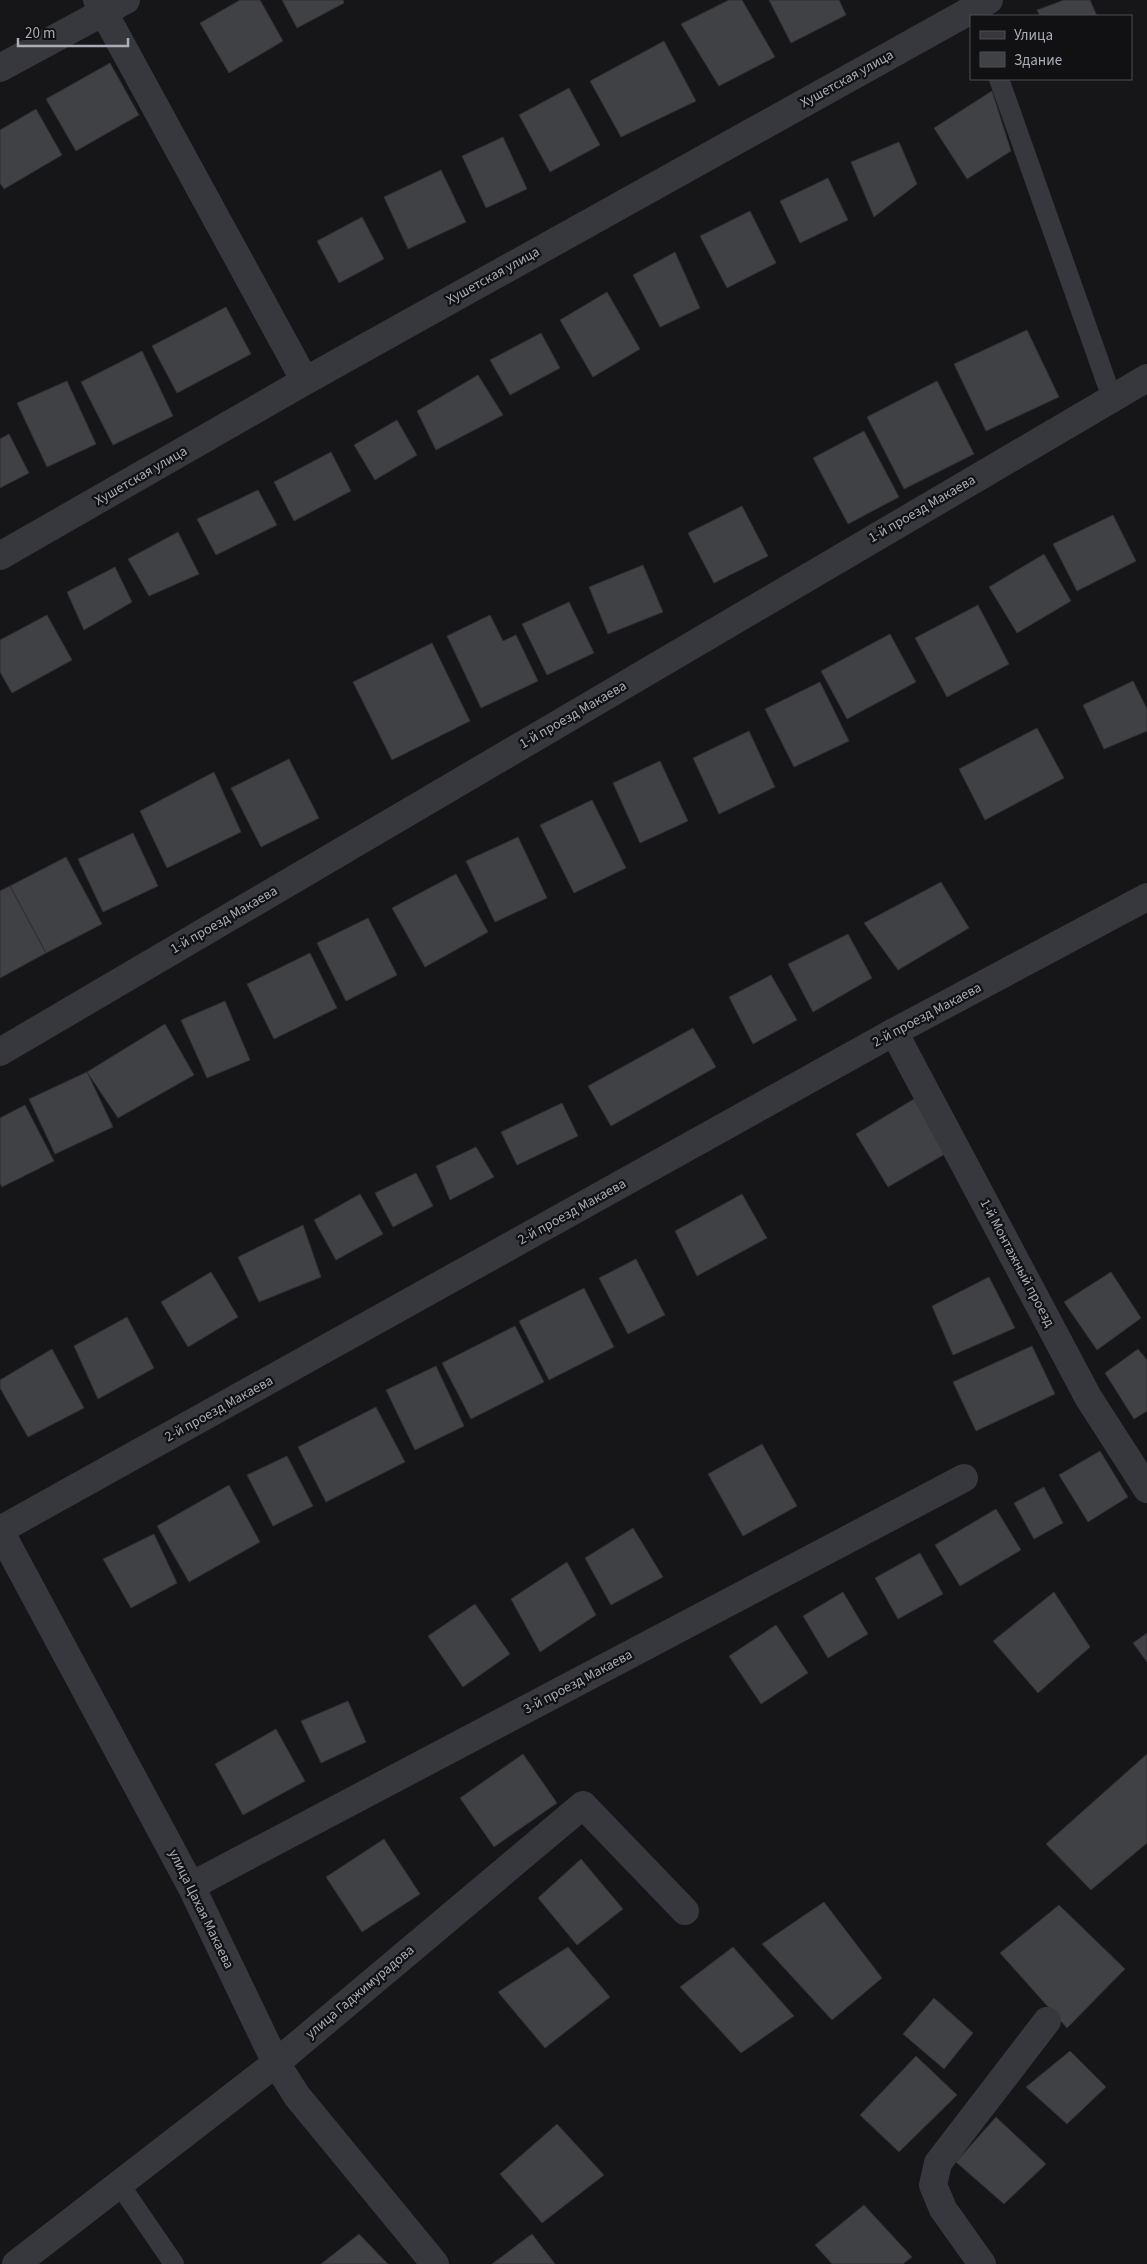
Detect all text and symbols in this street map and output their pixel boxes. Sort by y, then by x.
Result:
scale bar [18,15,128,47]
legend [970,15,1132,80]
text: 20 m [25,23,55,44]
text: Улица [1014,25,1053,46]
street label: Хушетская улица [797,45,897,113]
text: Здание [1014,50,1062,71]
street label: Хушетская улица [443,242,543,310]
street label: Хушетская улица [91,441,191,511]
street label: 1-й проезд Макаева [865,470,979,548]
street label: 1-й проезд Макаева [516,676,630,754]
street label: 1-й проезд Макаева [167,881,281,959]
street label: 2-й проезд Макаева [869,978,985,1052]
street label: 2-й проезд Макаева [514,1174,630,1250]
street label: 1-й Монтажный проезд [975,1195,1060,1331]
street label: 2-й проезд Макаева [161,1371,277,1447]
street label: 3-й проезд Макаева [520,1645,636,1719]
street label: улица Цахая Макаева [163,1846,239,1972]
street label: улица Гаджимурадова [301,1940,419,2044]

